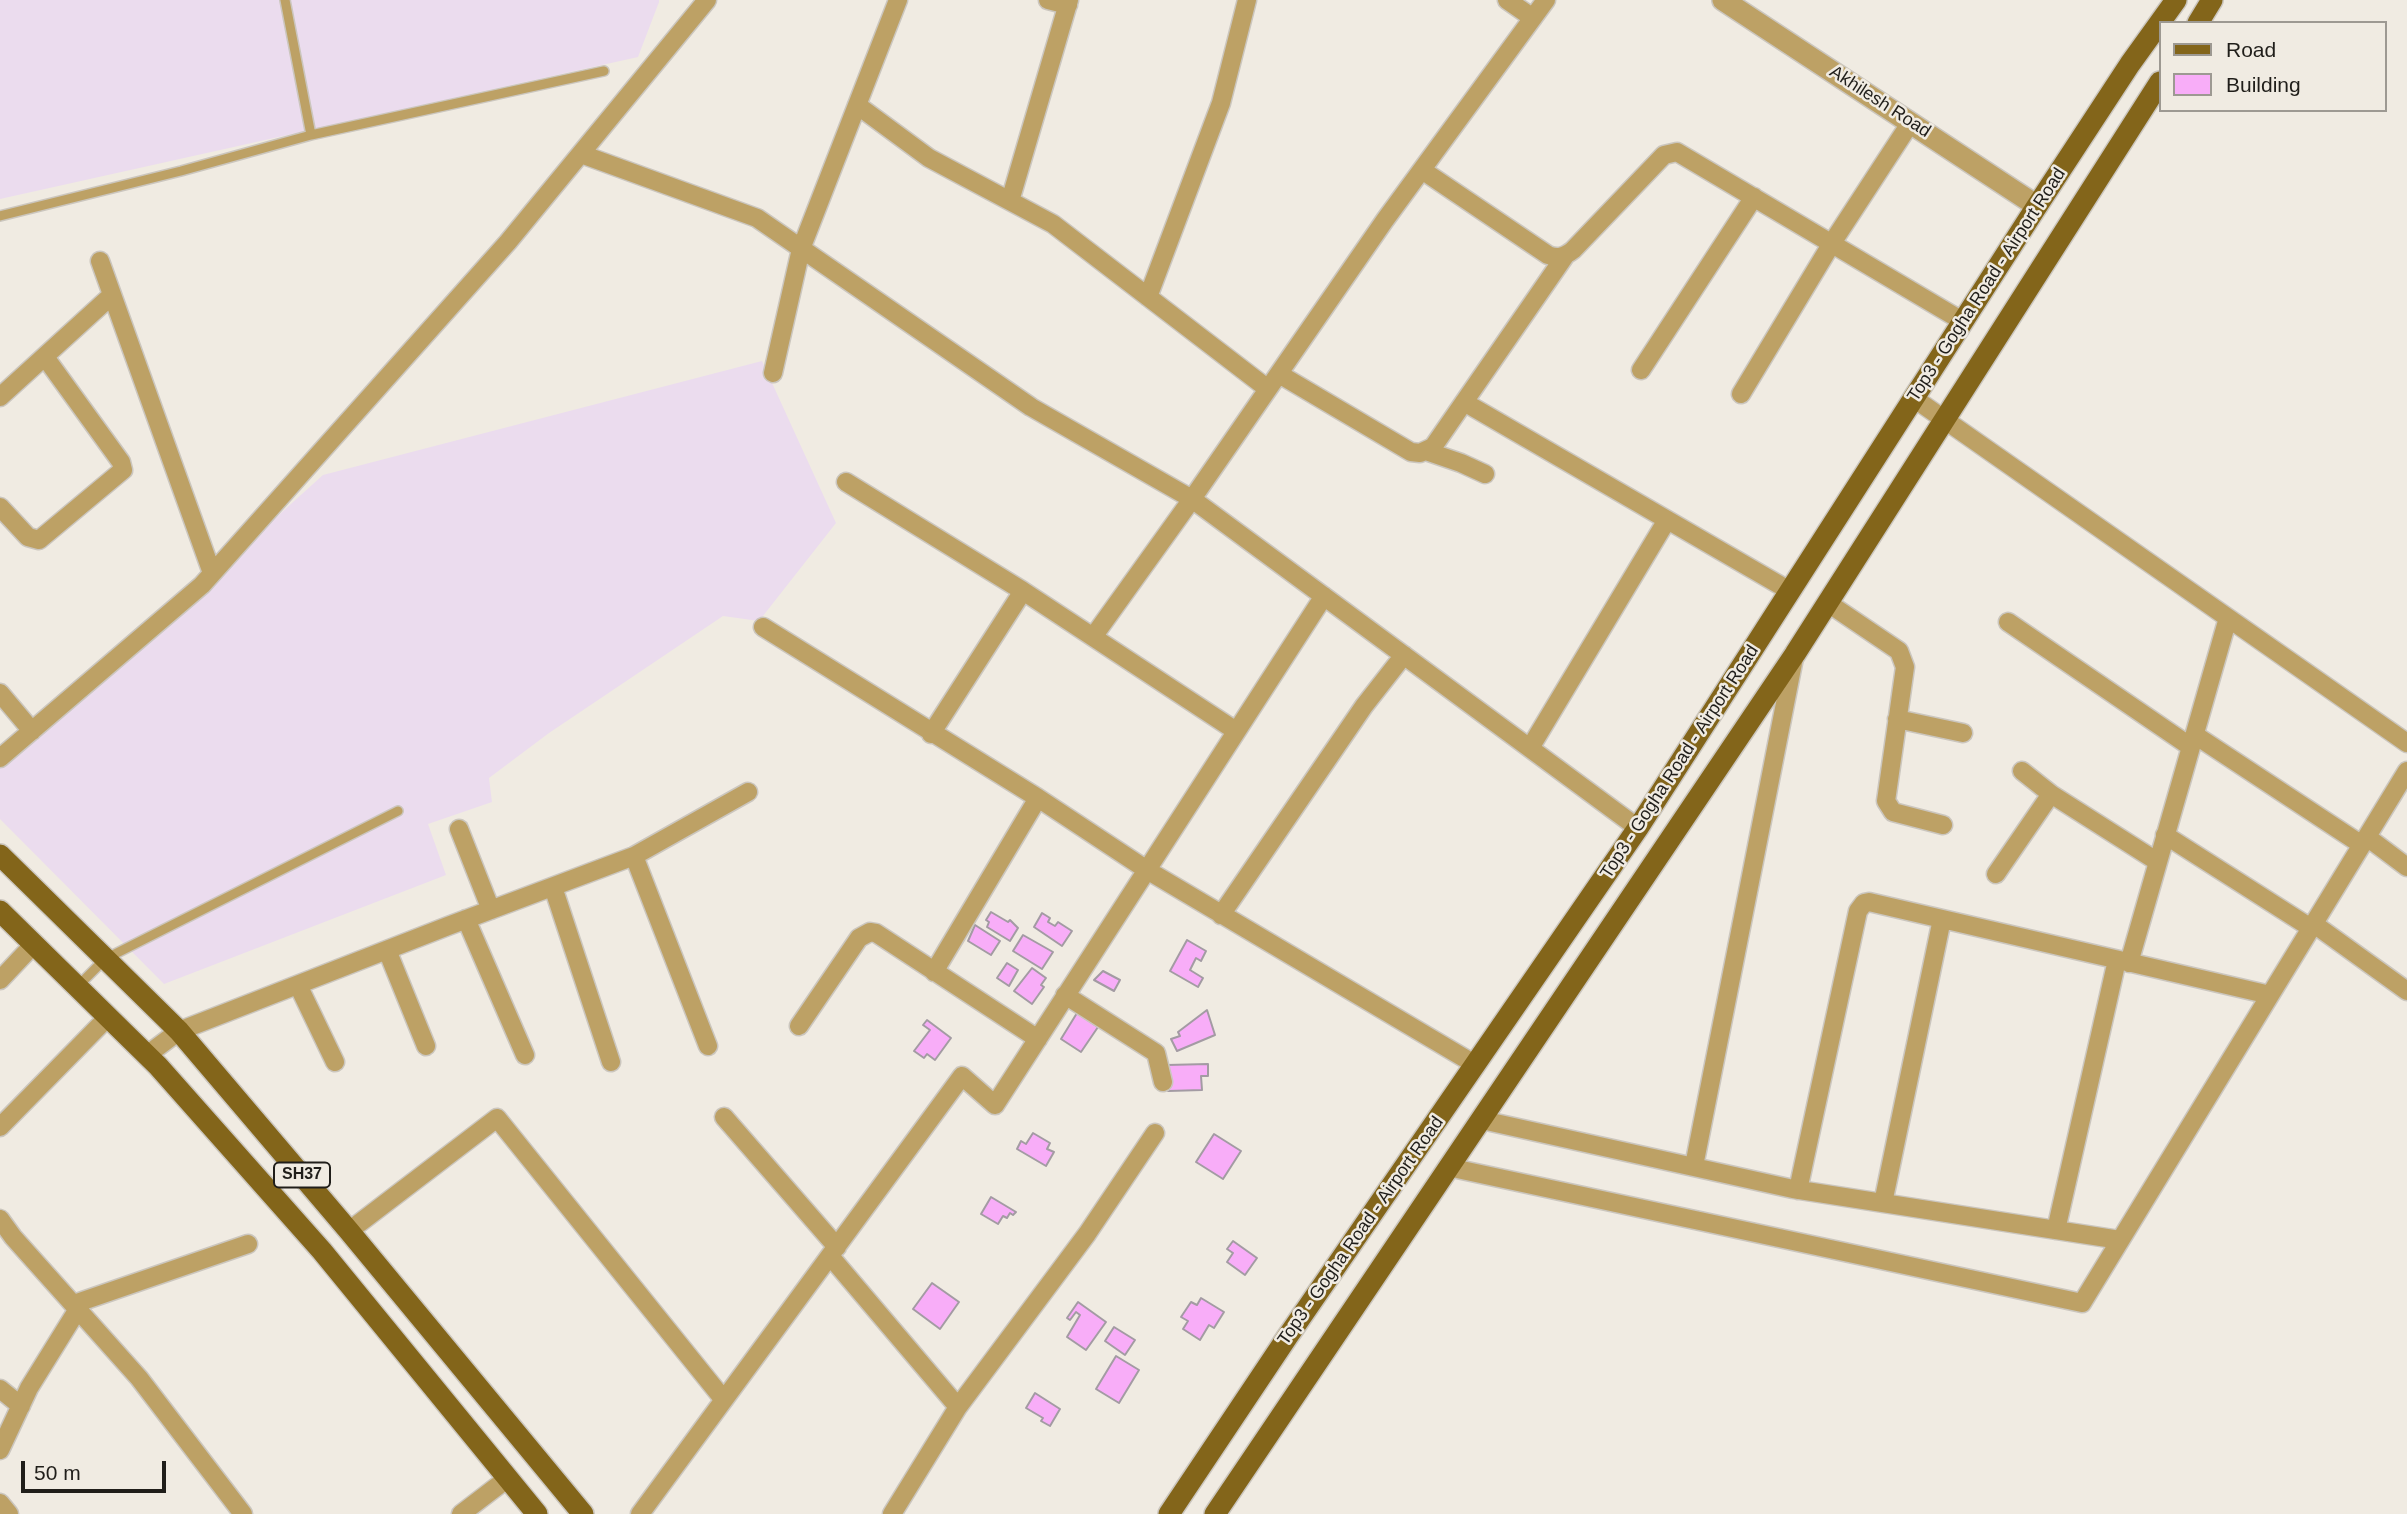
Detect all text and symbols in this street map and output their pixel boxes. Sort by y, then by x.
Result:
legend [2158,21,2386,112]
text: Road [2226,38,2276,61]
street label: Akhilesh Road [1825,61,1935,143]
text: Building [2226,73,2301,96]
street label: Top3 - Gogha Road - Airport Road [1903,164,2071,406]
street label: Top3 - Gogha Road - Airport Road [1596,641,1764,883]
street label: Top3 - Gogha Road - Airport Road [1274,1113,1448,1349]
road number: SH37 [274,1162,330,1188]
scale bar [24,1448,170,1492]
text: 50 m [34,1461,81,1484]

